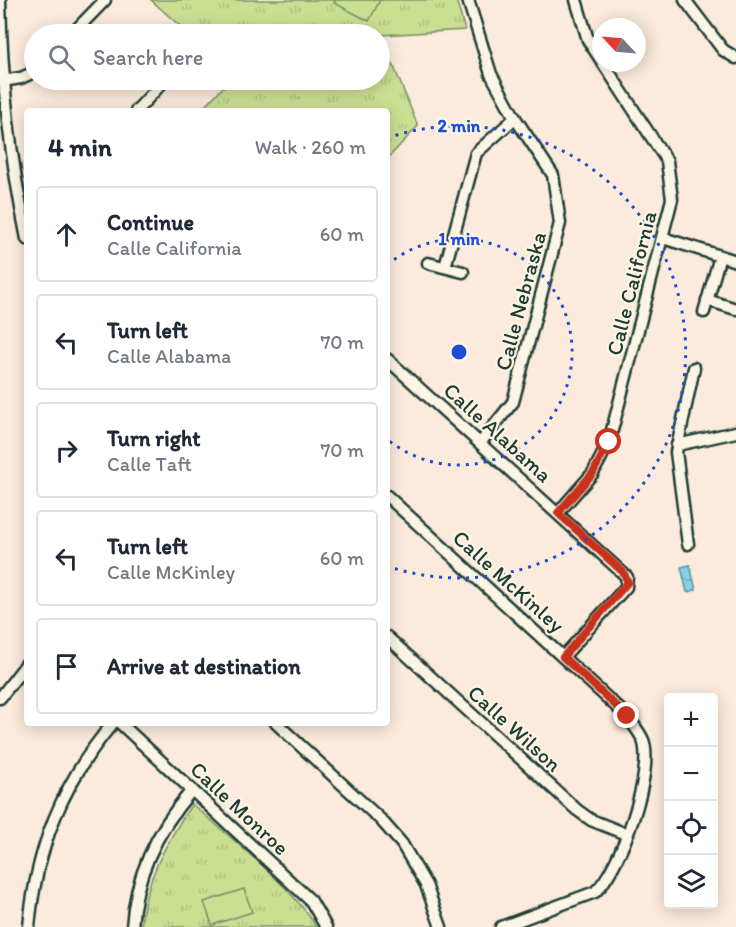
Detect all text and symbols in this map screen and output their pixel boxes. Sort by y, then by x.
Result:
north arrow [592,18,646,72]
search box [24,24,390,90]
icon: search [45,41,78,74]
text: Search here [93,44,203,71]
text: 2 min [438,115,481,137]
text: 4 min [48,131,112,163]
text: Walk · 260 m [255,135,366,159]
street label: Calle California [600,207,663,358]
text: Continue [107,209,194,236]
icon: ahead [50,218,83,251]
text: 60 m [320,222,364,246]
text: 1 min [438,228,480,250]
street label: Calle Nebraska [489,229,552,373]
text: Calle California [107,236,242,260]
text: Turn left [107,317,188,344]
icon: left [50,326,83,359]
text: 70 m [320,330,364,354]
centre of rings [449,342,469,362]
text: Calle Alabama [107,344,231,368]
street label: Calle Alabama [438,377,558,488]
text: Turn right [107,425,201,452]
route start [595,428,621,454]
icon: right [50,434,83,467]
text: 70 m [320,438,364,462]
text: Calle Taft [107,452,192,476]
street label: Calle McKinley [447,524,570,639]
text: Turn left [107,533,188,560]
icon: left [50,542,83,575]
text: 60 m [320,546,364,570]
text: Calle McKinley [107,560,235,584]
icon: arrive [50,650,83,683]
text: Arrive at destination [107,653,301,680]
street label: Calle Wilson [462,679,567,778]
map controls [664,693,718,909]
button: + [664,693,718,747]
route end [613,702,639,728]
button: − [664,747,718,801]
street label: Calle Monroe [185,756,295,861]
button: locate [664,801,718,855]
button: layers [664,855,718,909]

